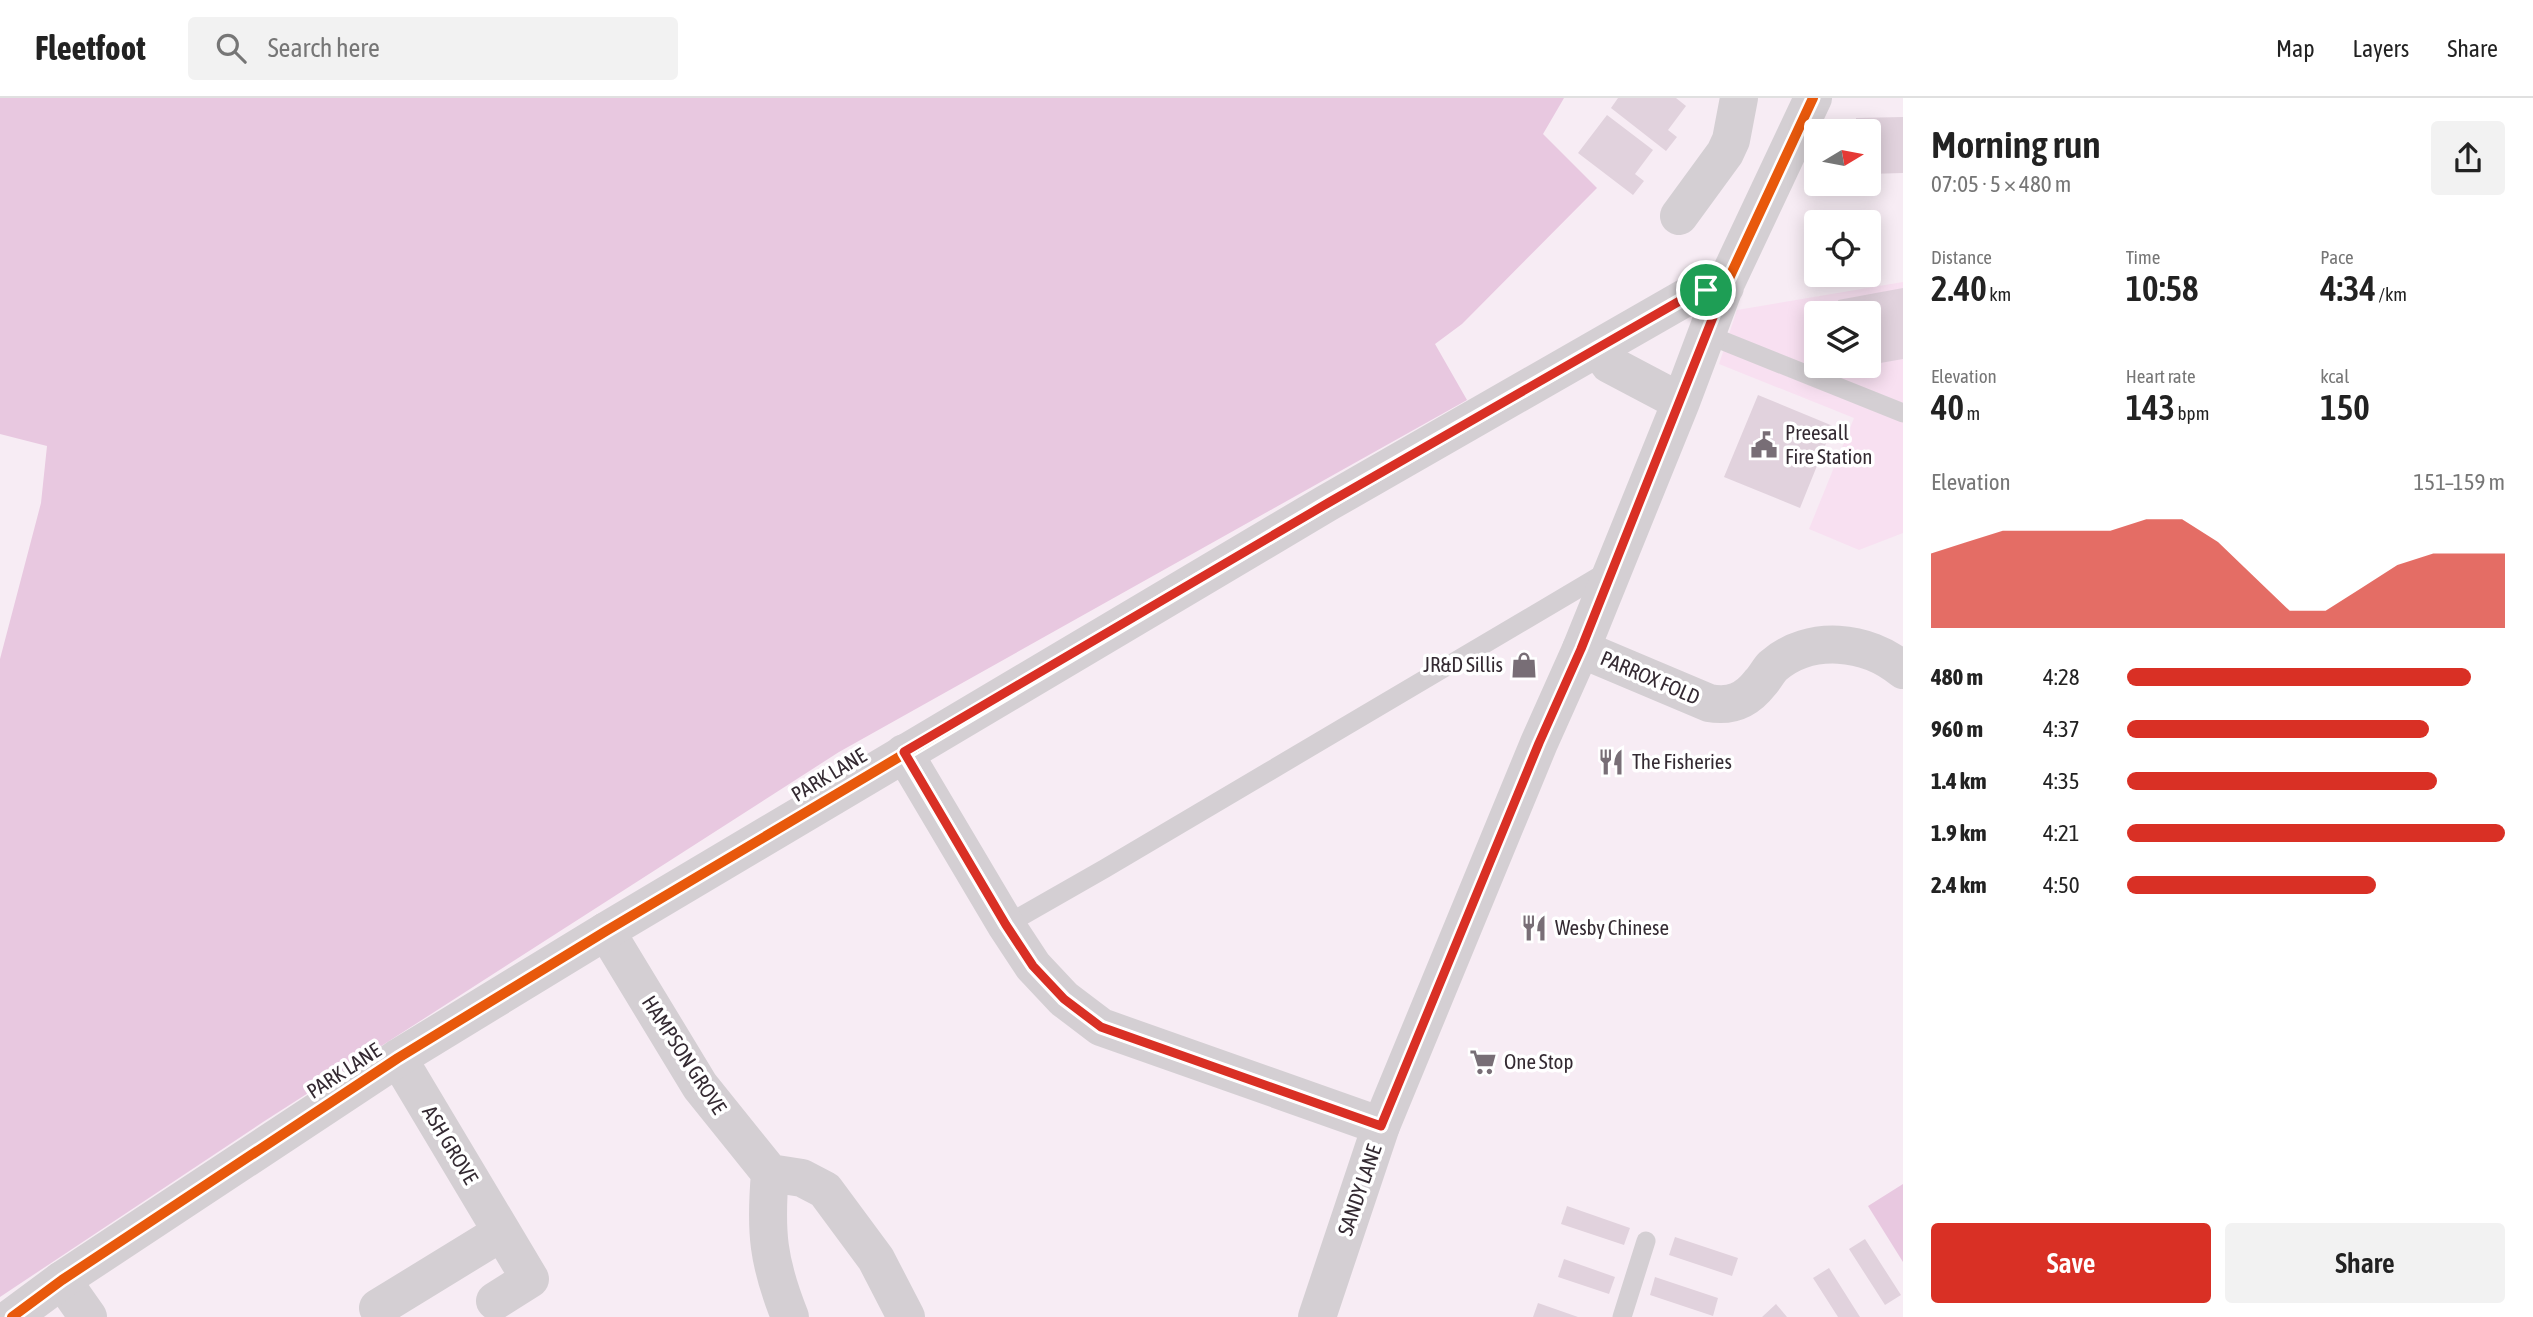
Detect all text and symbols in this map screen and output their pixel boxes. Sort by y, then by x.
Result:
search box [188,17,678,80]
text: Fleetfoot [35,29,146,67]
icon: search [212,29,250,67]
text: Search here [268,33,380,63]
text: Map [2276,35,2315,62]
text: Layers [2353,35,2409,62]
text: Share [2447,35,2498,62]
north arrow [1804,119,1881,196]
map controls [1804,119,1881,378]
button: share [2431,121,2505,195]
text: Morning run [1931,123,2101,166]
text: 07:05 · 5 × 480 m [1931,171,2071,197]
button: locate [1804,210,1881,287]
text: Distance [1931,246,1992,268]
text: Time [2126,246,2160,268]
text: Pace [2320,246,2354,268]
pin [1676,260,1736,320]
text: 2.40 [1931,268,1987,308]
text: 10:58 [2126,268,2198,308]
text: 4:34 [2320,268,2376,308]
icon: arrive [1687,271,1725,309]
text: km [1987,283,2011,305]
text: /km [2376,283,2407,305]
button: layers [1804,301,1881,378]
text: Elevation [1931,365,1997,387]
text: Heart rate [2126,365,2196,387]
text: kcal [2320,365,2349,387]
text: 40 [1931,387,1964,427]
text: 143 [2126,387,2175,427]
text: 150 [2320,387,2370,427]
text: m [1964,402,1980,424]
text: bpm [2175,402,2209,424]
place label: Preesall Fire Station [1785,420,1872,468]
public building icon: Preesall Fire Station [1749,430,1779,460]
text: Elevation [1931,469,2011,495]
text: 151–159 m [2414,469,2505,495]
street label: PARROX FOLD [1597,645,1704,709]
shop icon: JR&D Sillis [1509,650,1539,680]
place label: JR&D Sillis [1423,652,1503,676]
text: 480 m [1931,664,1983,690]
text: 4:28 [2043,664,2080,690]
text: 960 m [1931,716,1983,742]
text: 4:37 [2043,716,2080,742]
street label: PARK LANE [787,742,870,806]
restaurant icon: The Fisheries [1596,747,1626,777]
place label: The Fisheries [1632,749,1732,773]
text: 1.4 km [1931,768,1987,794]
text: 4:35 [2043,768,2080,794]
text: 1.9 km [1931,820,1987,846]
text: 4:21 [2043,820,2080,846]
text: 2.4 km [1931,872,1987,898]
text: 4:50 [2043,872,2080,898]
restaurant icon: Wesby Chinese [1519,913,1549,943]
place label: Wesby Chinese [1555,915,1669,939]
street label: HAMPSON GROVE [638,991,732,1118]
street label: PARK LANE [302,1037,385,1103]
supermarket icon: One Stop [1468,1047,1498,1077]
place label: One Stop [1504,1049,1573,1073]
street label: ASH GROVE [418,1101,484,1188]
street label: SANDY LANE [1332,1141,1386,1238]
button: Save [1931,1223,2211,1303]
button: Share [2225,1223,2505,1303]

